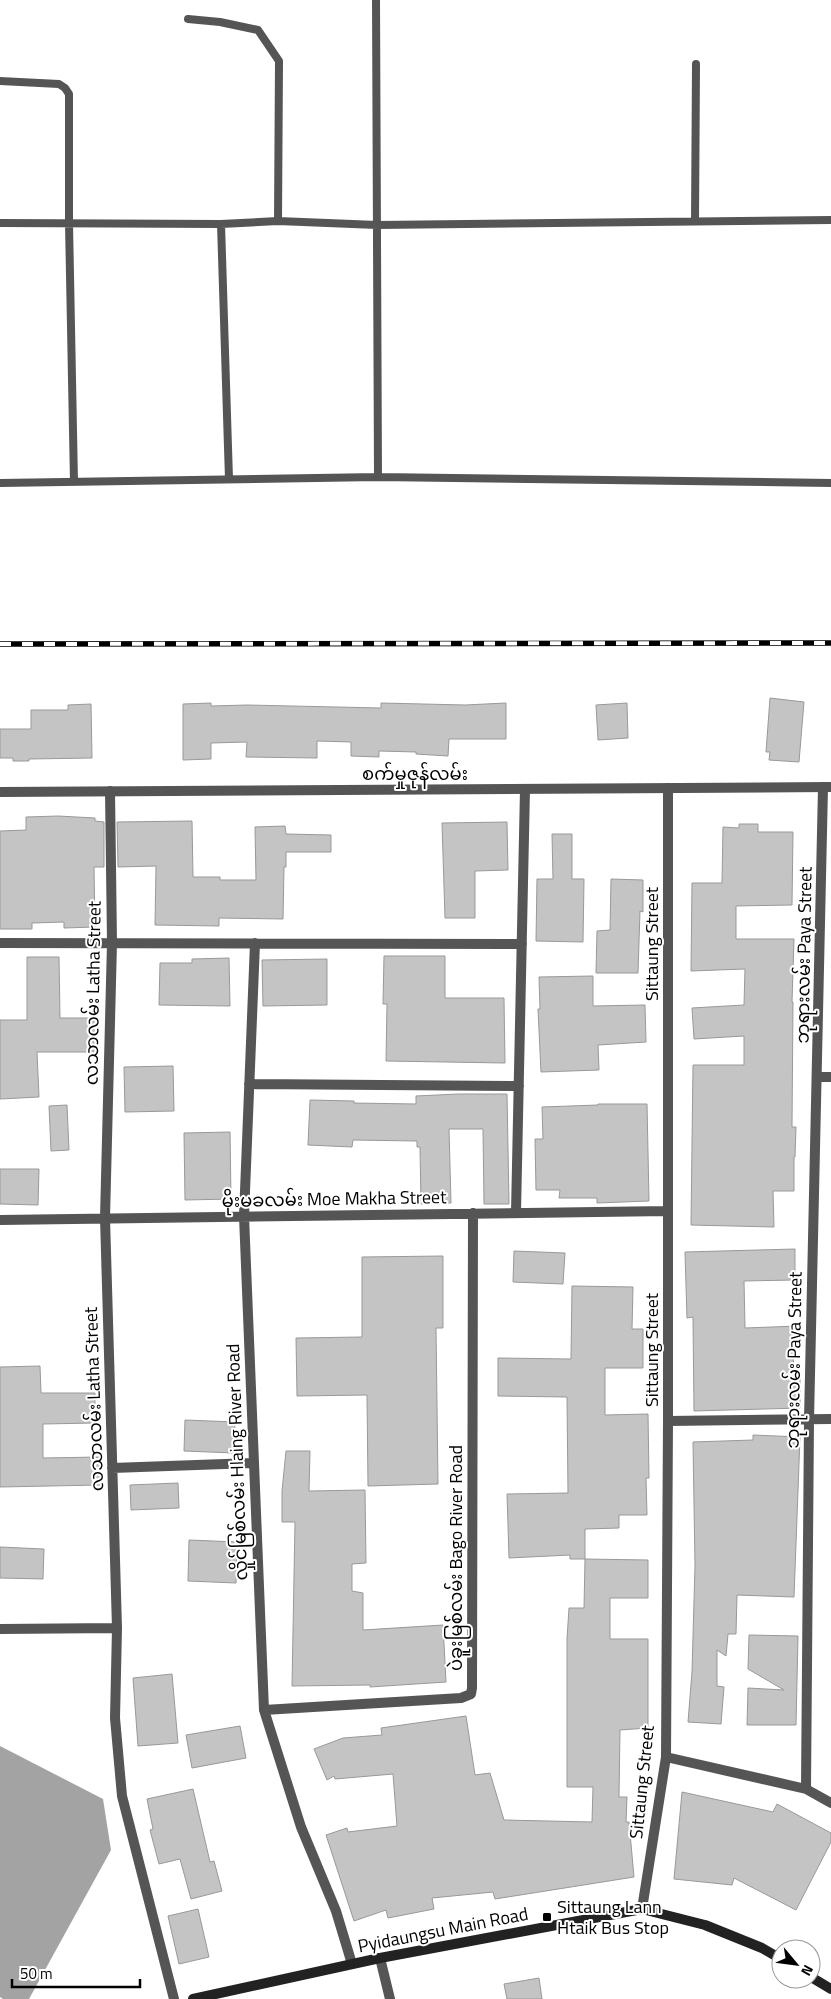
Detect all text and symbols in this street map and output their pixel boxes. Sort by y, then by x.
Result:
street label: စက်မှုဇုန်လမ်း [362,760,468,789]
street label: ဘုရားလမ်း Paya Street [788,866,821,1044]
street label: Sittaung Street [638,886,665,1001]
street label: လသာလမ်း Latha Street [77,900,108,1085]
street label: မိုးမခလမ်း Moe Makha Street [221,1183,447,1216]
street label: ဘုရားလမ်း Paya Street [778,1271,811,1449]
street label: Sittaung Street [638,1292,665,1407]
street label: လသာလမ်း Latha Street [77,1306,110,1492]
street label: လှိုင်မြစ်လမ်း Hlaing River Road [219,1343,256,1581]
street label: ပဲခူးမြစ်လမ်း Bago River Road [442,1445,471,1671]
street label: Sittaung Street [622,1723,661,1840]
place label: Sittaung Lann Htaik Bus Stop [557,1893,669,1941]
street label: Pyidaungsu Main Road [355,1900,530,1959]
marker: Sittaung Lann Htaik Bus Stop [541,1911,553,1923]
north arrow [771,1939,821,1989]
scale bar [12,1956,140,1988]
text: N [796,1961,819,1980]
text: 50 m [20,1962,53,1985]

